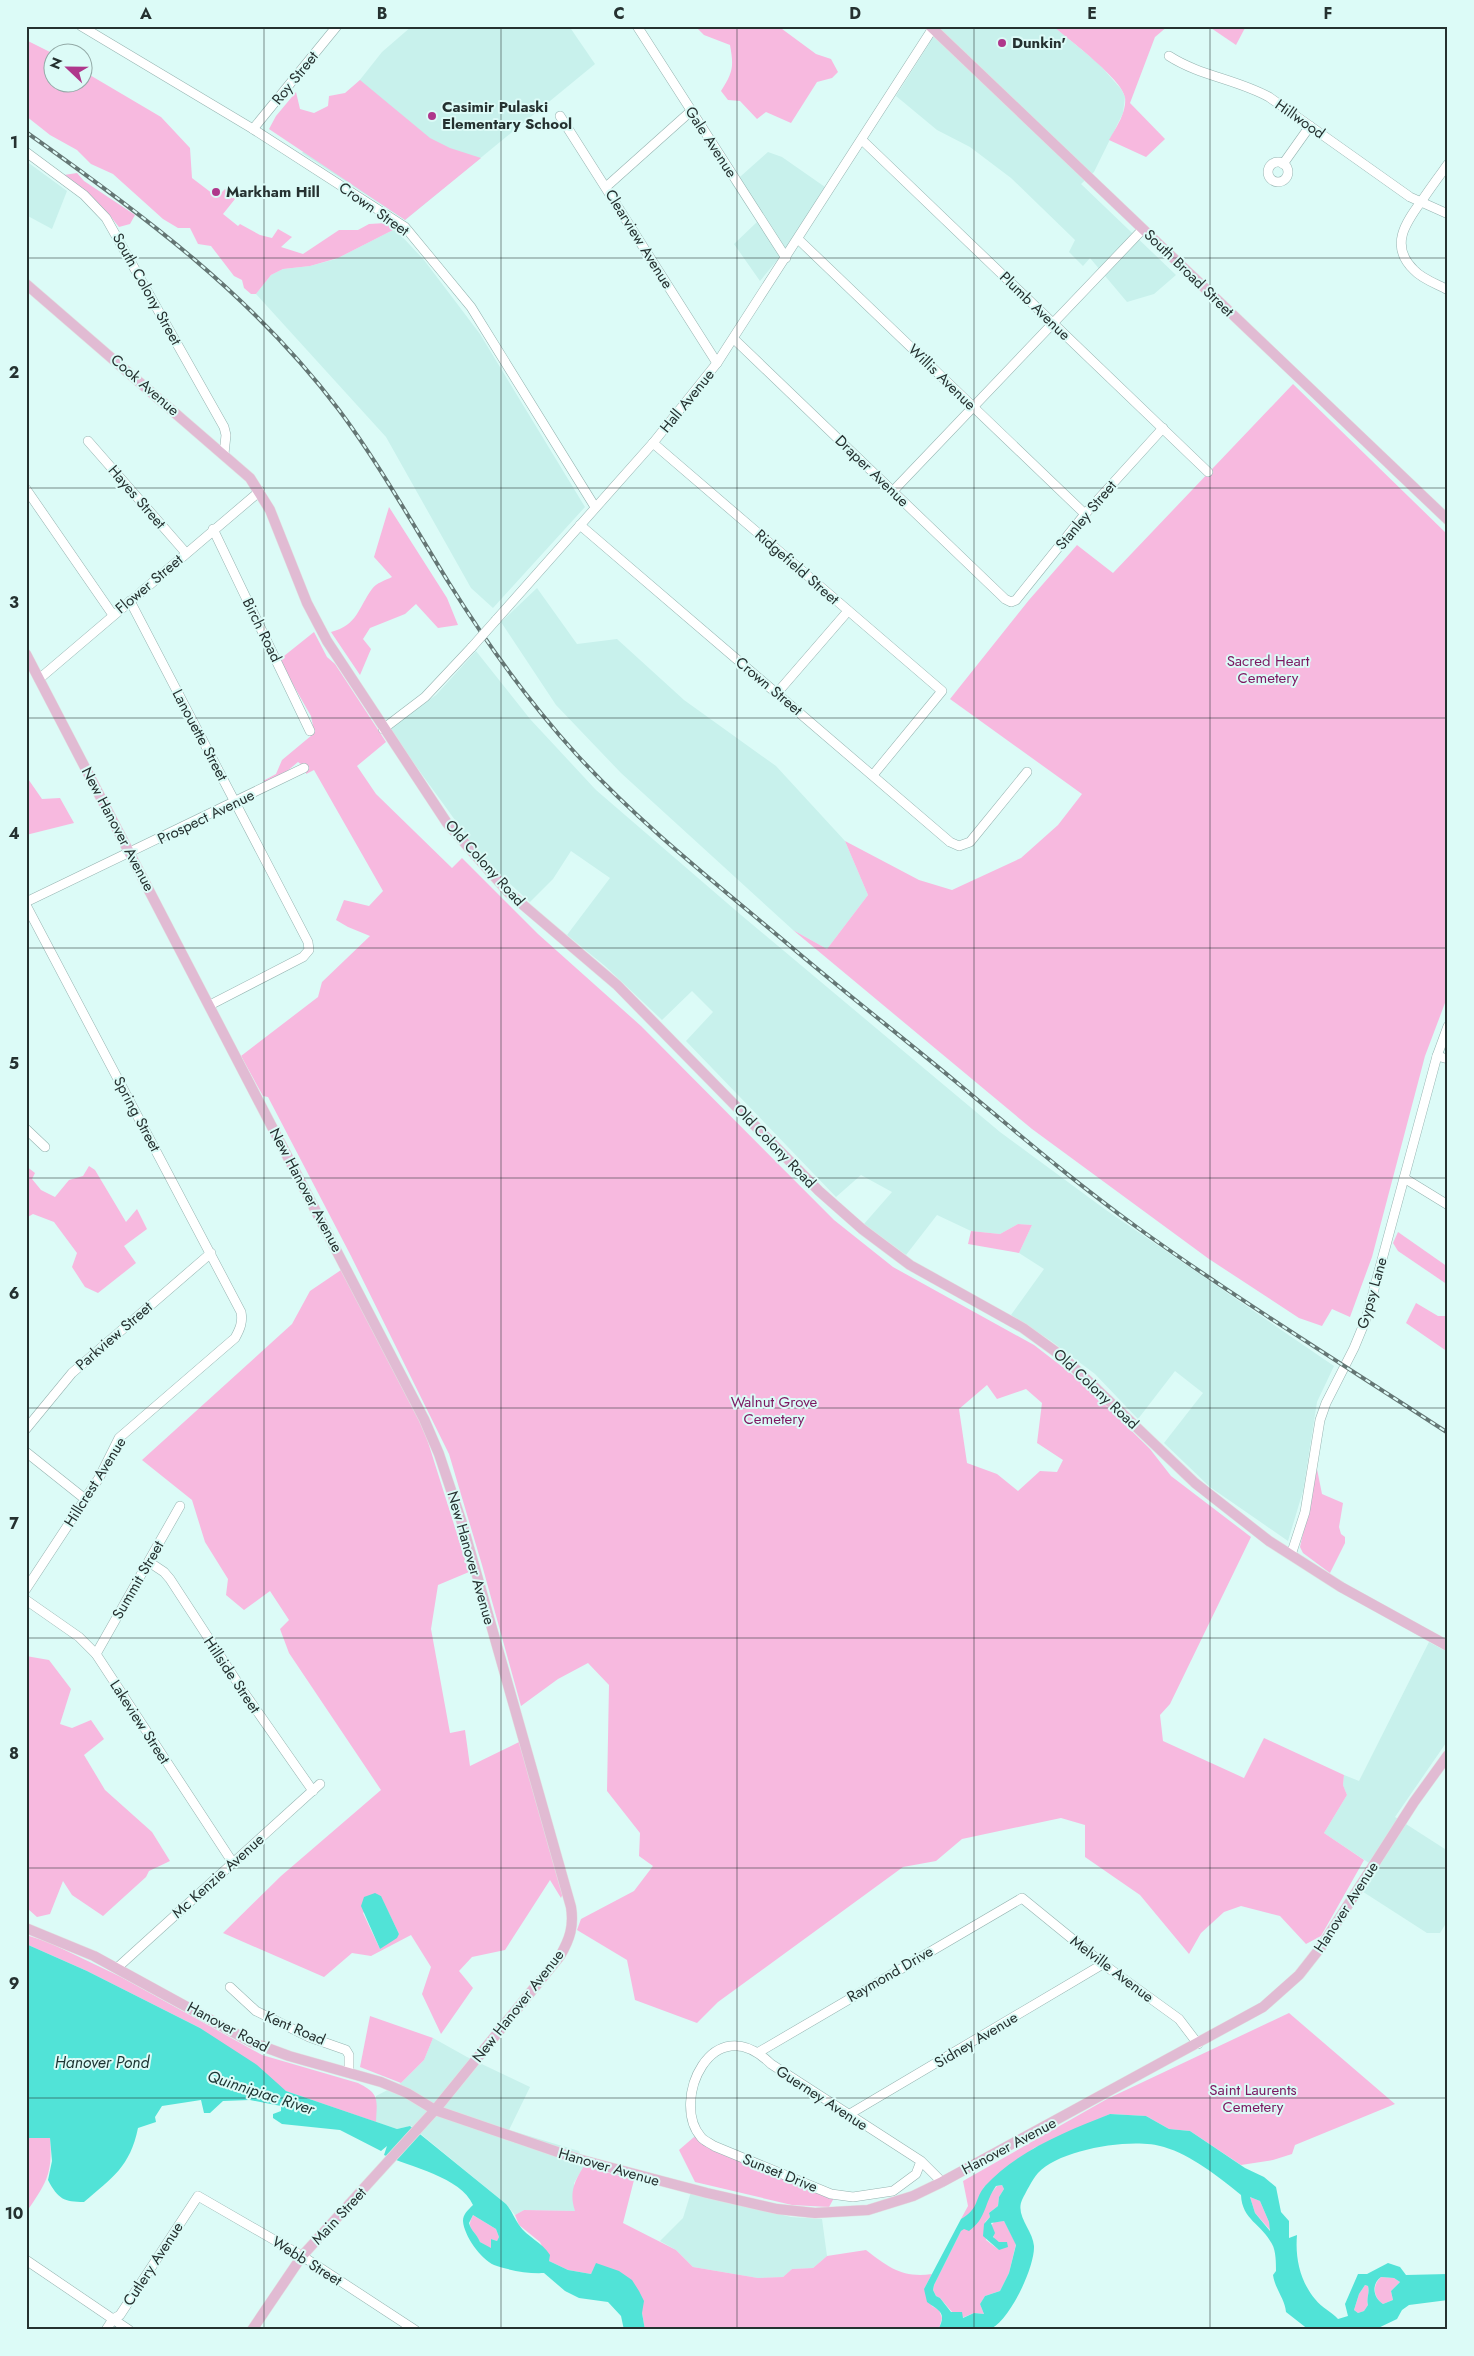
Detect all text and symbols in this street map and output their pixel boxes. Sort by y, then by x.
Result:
text: A [139,2,152,25]
text: B [377,2,387,25]
text: C [613,2,625,25]
text: D [849,2,861,25]
text: E [1087,2,1097,25]
text: F [1324,2,1332,25]
place label: Dunkin' [1012,32,1066,54]
marker: Dunkin' [996,37,1008,49]
north arrow [42,42,92,92]
street label: Roy Street [267,46,324,110]
text: N [45,54,67,72]
street label: Hillwood [1271,94,1329,144]
place label: Casimir Pulaski Elementary School [442,96,572,135]
street label: Gale Avenue [680,102,742,182]
marker: Casimir Pulaski Elementary School [426,110,438,122]
text: 1 [10,131,18,154]
street label: Crown Street [334,177,414,242]
place label: Markham Hill [226,181,320,203]
street label: Clearview Avenue [600,185,679,293]
marker: Markham Hill [210,186,222,198]
street label: South Broad Street [1139,224,1239,322]
street label: South Colony Street [107,229,187,349]
street label: Plumb Avenue [995,266,1076,346]
street label: Willis Avenue [903,339,981,415]
street label: Cook Avenue [106,349,184,421]
text: 2 [9,361,19,384]
street label: Hall Avenue [655,364,720,437]
street label: Draper Avenue [830,430,914,512]
street label: Hayes Street [103,460,171,534]
street label: Stanley Street [1050,475,1122,555]
street label: Ridgefield Street [750,524,844,610]
street label: Flower Street [110,549,188,619]
text: 3 [9,591,19,614]
street label: Birch Road [237,594,287,666]
park label: Sacred Heart Cemetery [1227,650,1310,689]
street label: Crown Street [731,651,808,721]
street label: Lanouette Street [167,685,234,785]
street label: New Hanover Avenue [76,763,160,895]
street label: Prospect Avenue [154,784,258,850]
street label: Old Colony Road [440,815,530,911]
text: 4 [8,822,20,845]
text: 5 [9,1052,19,1075]
street label: Spring Street [108,1072,166,1156]
street label: Old Colony Road [729,1099,821,1193]
street label: New Hanover Avenue [264,1124,348,1256]
street label: Gypsy Lane [1351,1254,1393,1331]
text: 6 [9,1282,19,1305]
street label: Parkview Street [71,1296,158,1376]
street label: Old Colony Road [1048,1344,1144,1434]
park label: Walnut Grove Cemetery [731,1391,818,1430]
street label: Hillcrest Avenue [59,1433,132,1531]
street label: New Hanover Avenue [441,1489,501,1628]
text: 7 [9,1512,19,1535]
street label: Summit Street [107,1536,170,1623]
street label: Hillside Street [198,1632,266,1718]
street label: Lakeview Street [105,1676,176,1769]
text: 8 [9,1742,19,1765]
street label: Mc Kenzie Avenue [167,1828,269,1923]
street label: Hanover Avenue [1308,1857,1384,1957]
street label: Melville Avenue [1066,1930,1159,2008]
street label: Raymond Drive [843,1940,937,2008]
street label: New Hanover Avenue [467,1945,569,2067]
text: 9 [9,1972,19,1995]
street label: Hanover Road [183,1996,273,2058]
street label: Kent Road [261,2005,329,2051]
street label: Sidney Avenue [930,2006,1022,2074]
water label: Hanover Pond [55,2051,150,2074]
street label: Guerney Avenue [772,2060,872,2136]
water label: Quinnipiac River [204,2064,319,2121]
park label: Saint Laurents Cemetery [1209,2079,1297,2118]
street label: Hanover Avenue [958,2112,1060,2180]
street label: Hanover Avenue [556,2142,662,2192]
street label: Sunset Drive [739,2148,821,2198]
street label: Main Street [307,2182,372,2250]
text: 10 [5,2202,23,2225]
street label: Cutlery Avenue [118,2217,189,2310]
street label: Webb Street [268,2231,347,2291]

